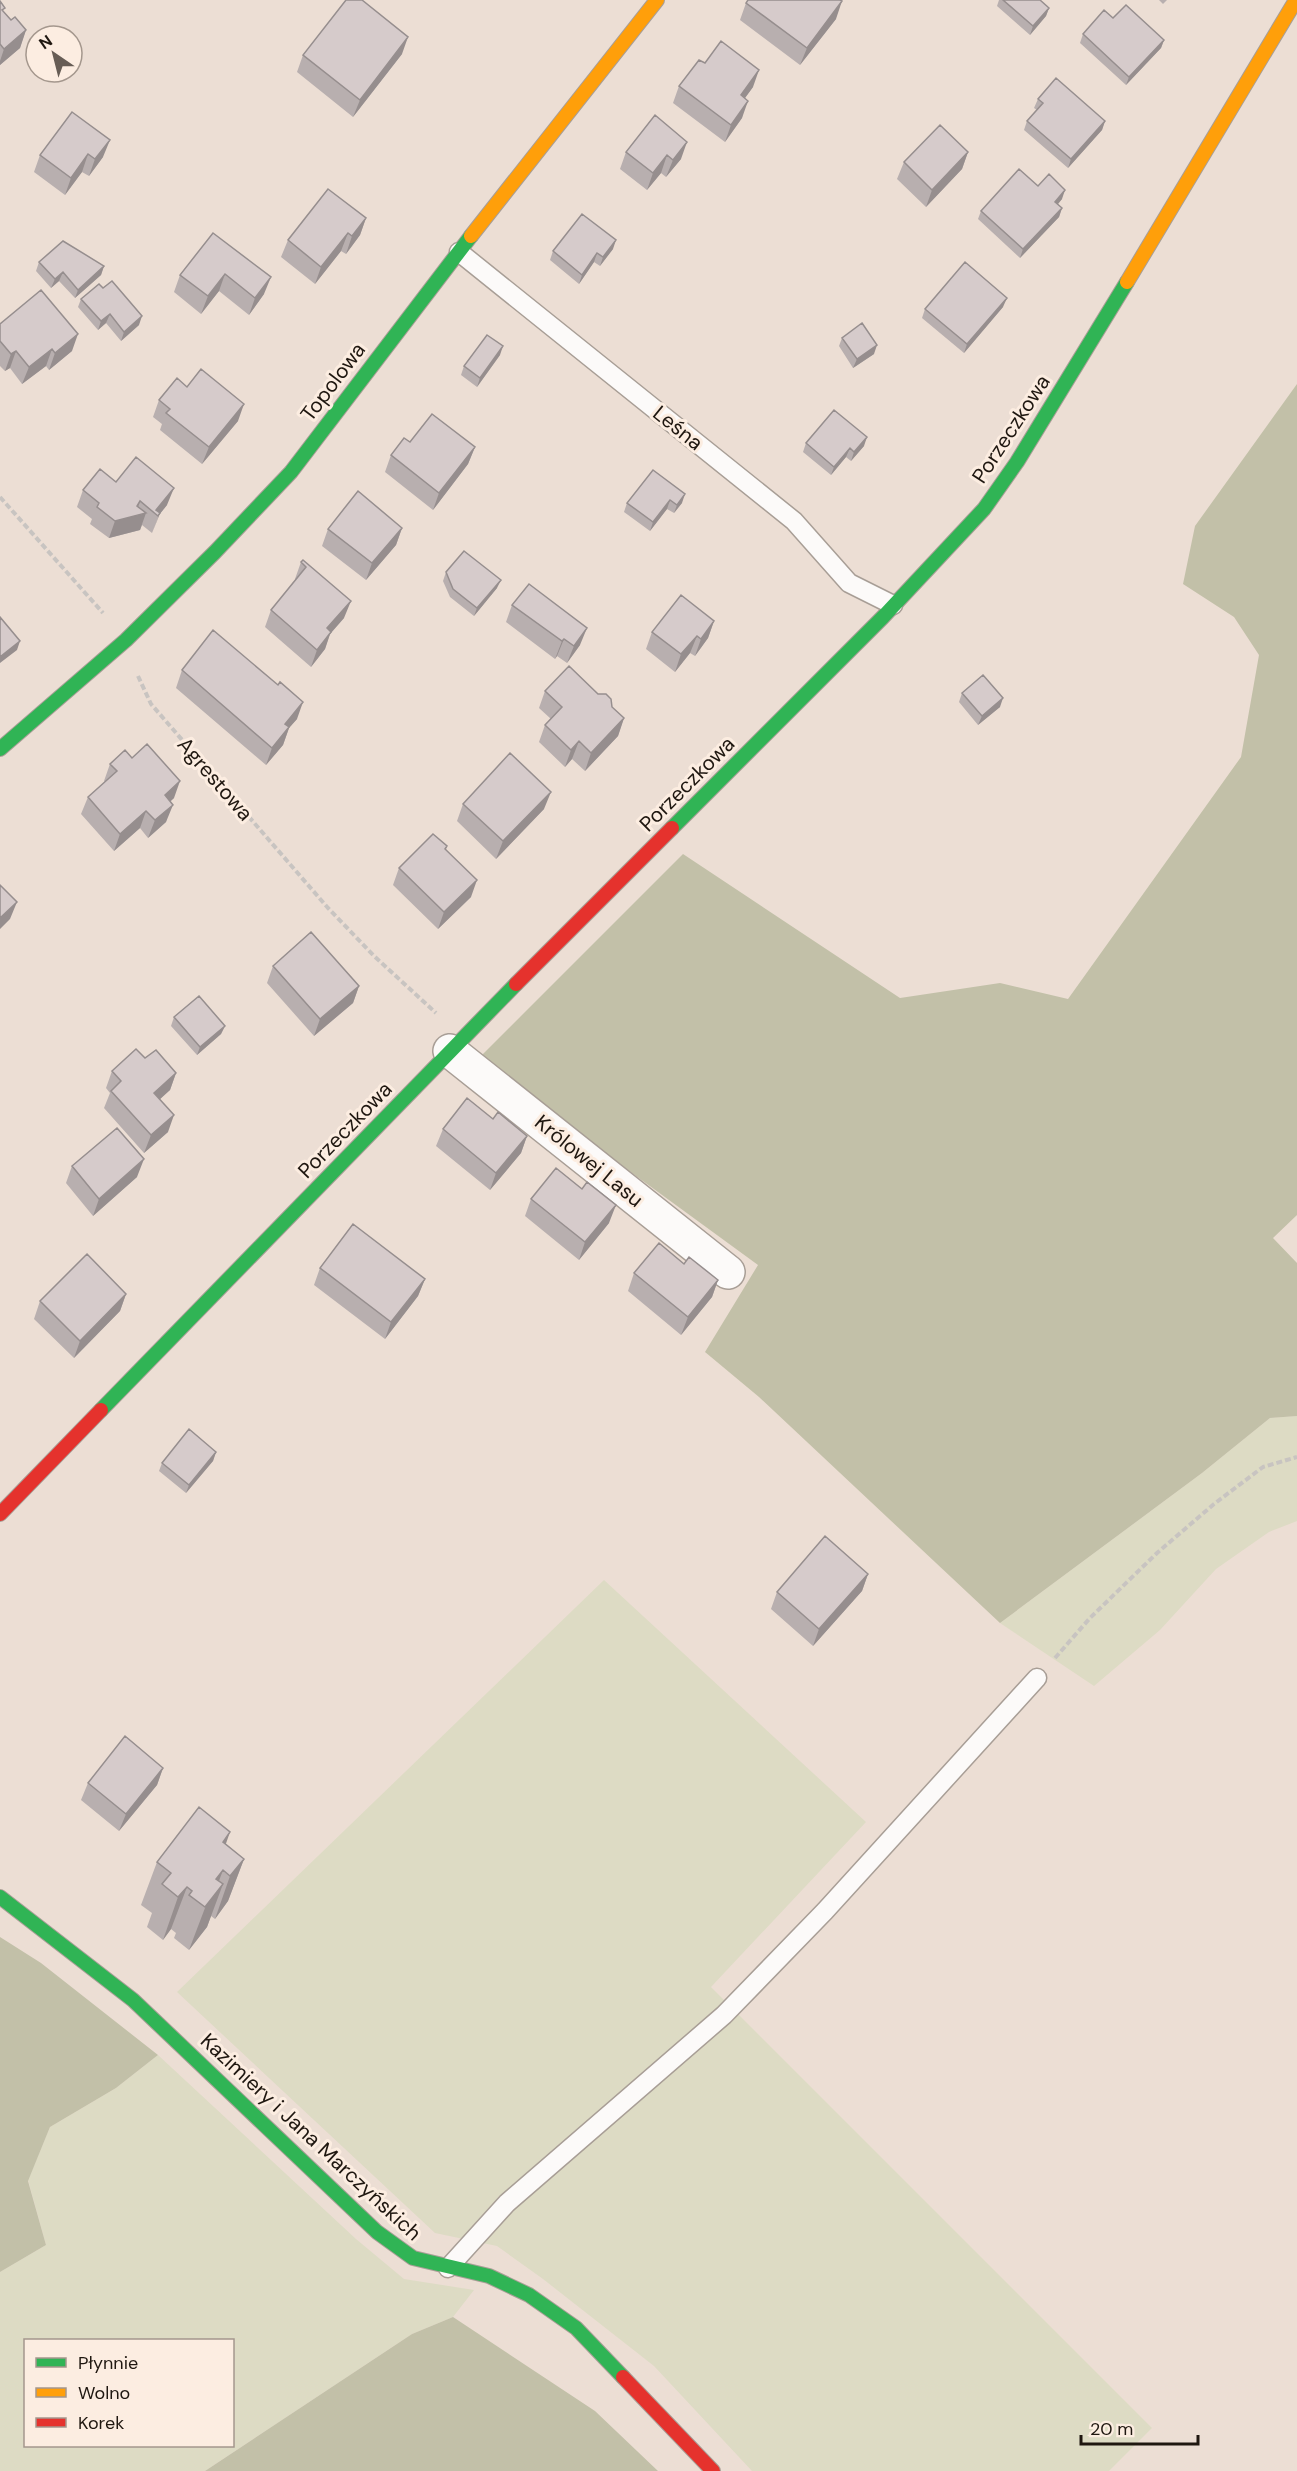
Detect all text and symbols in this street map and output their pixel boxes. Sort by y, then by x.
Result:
north arrow [24,24,84,84]
text: N [35,30,56,54]
street label: Topolowa [294,337,372,427]
street label: Porzeczkowa [966,369,1056,489]
street label: Leśna [647,399,709,457]
street label: Porzeczkowa [633,730,741,838]
street label: Agrestowa [171,731,259,827]
street label: Porzeczkowa [292,1076,398,1184]
street label: Królowej Lasu [529,1109,649,1213]
street label: Kazimiery i Jana Marczyńskich [195,2027,427,2247]
legend [24,2339,234,2447]
text: Płynnie [78,2351,138,2375]
text: Wolno [78,2381,130,2405]
scale bar [1081,2408,1198,2446]
text: Korek [78,2411,124,2435]
text: 20 m [1090,2417,1133,2441]

